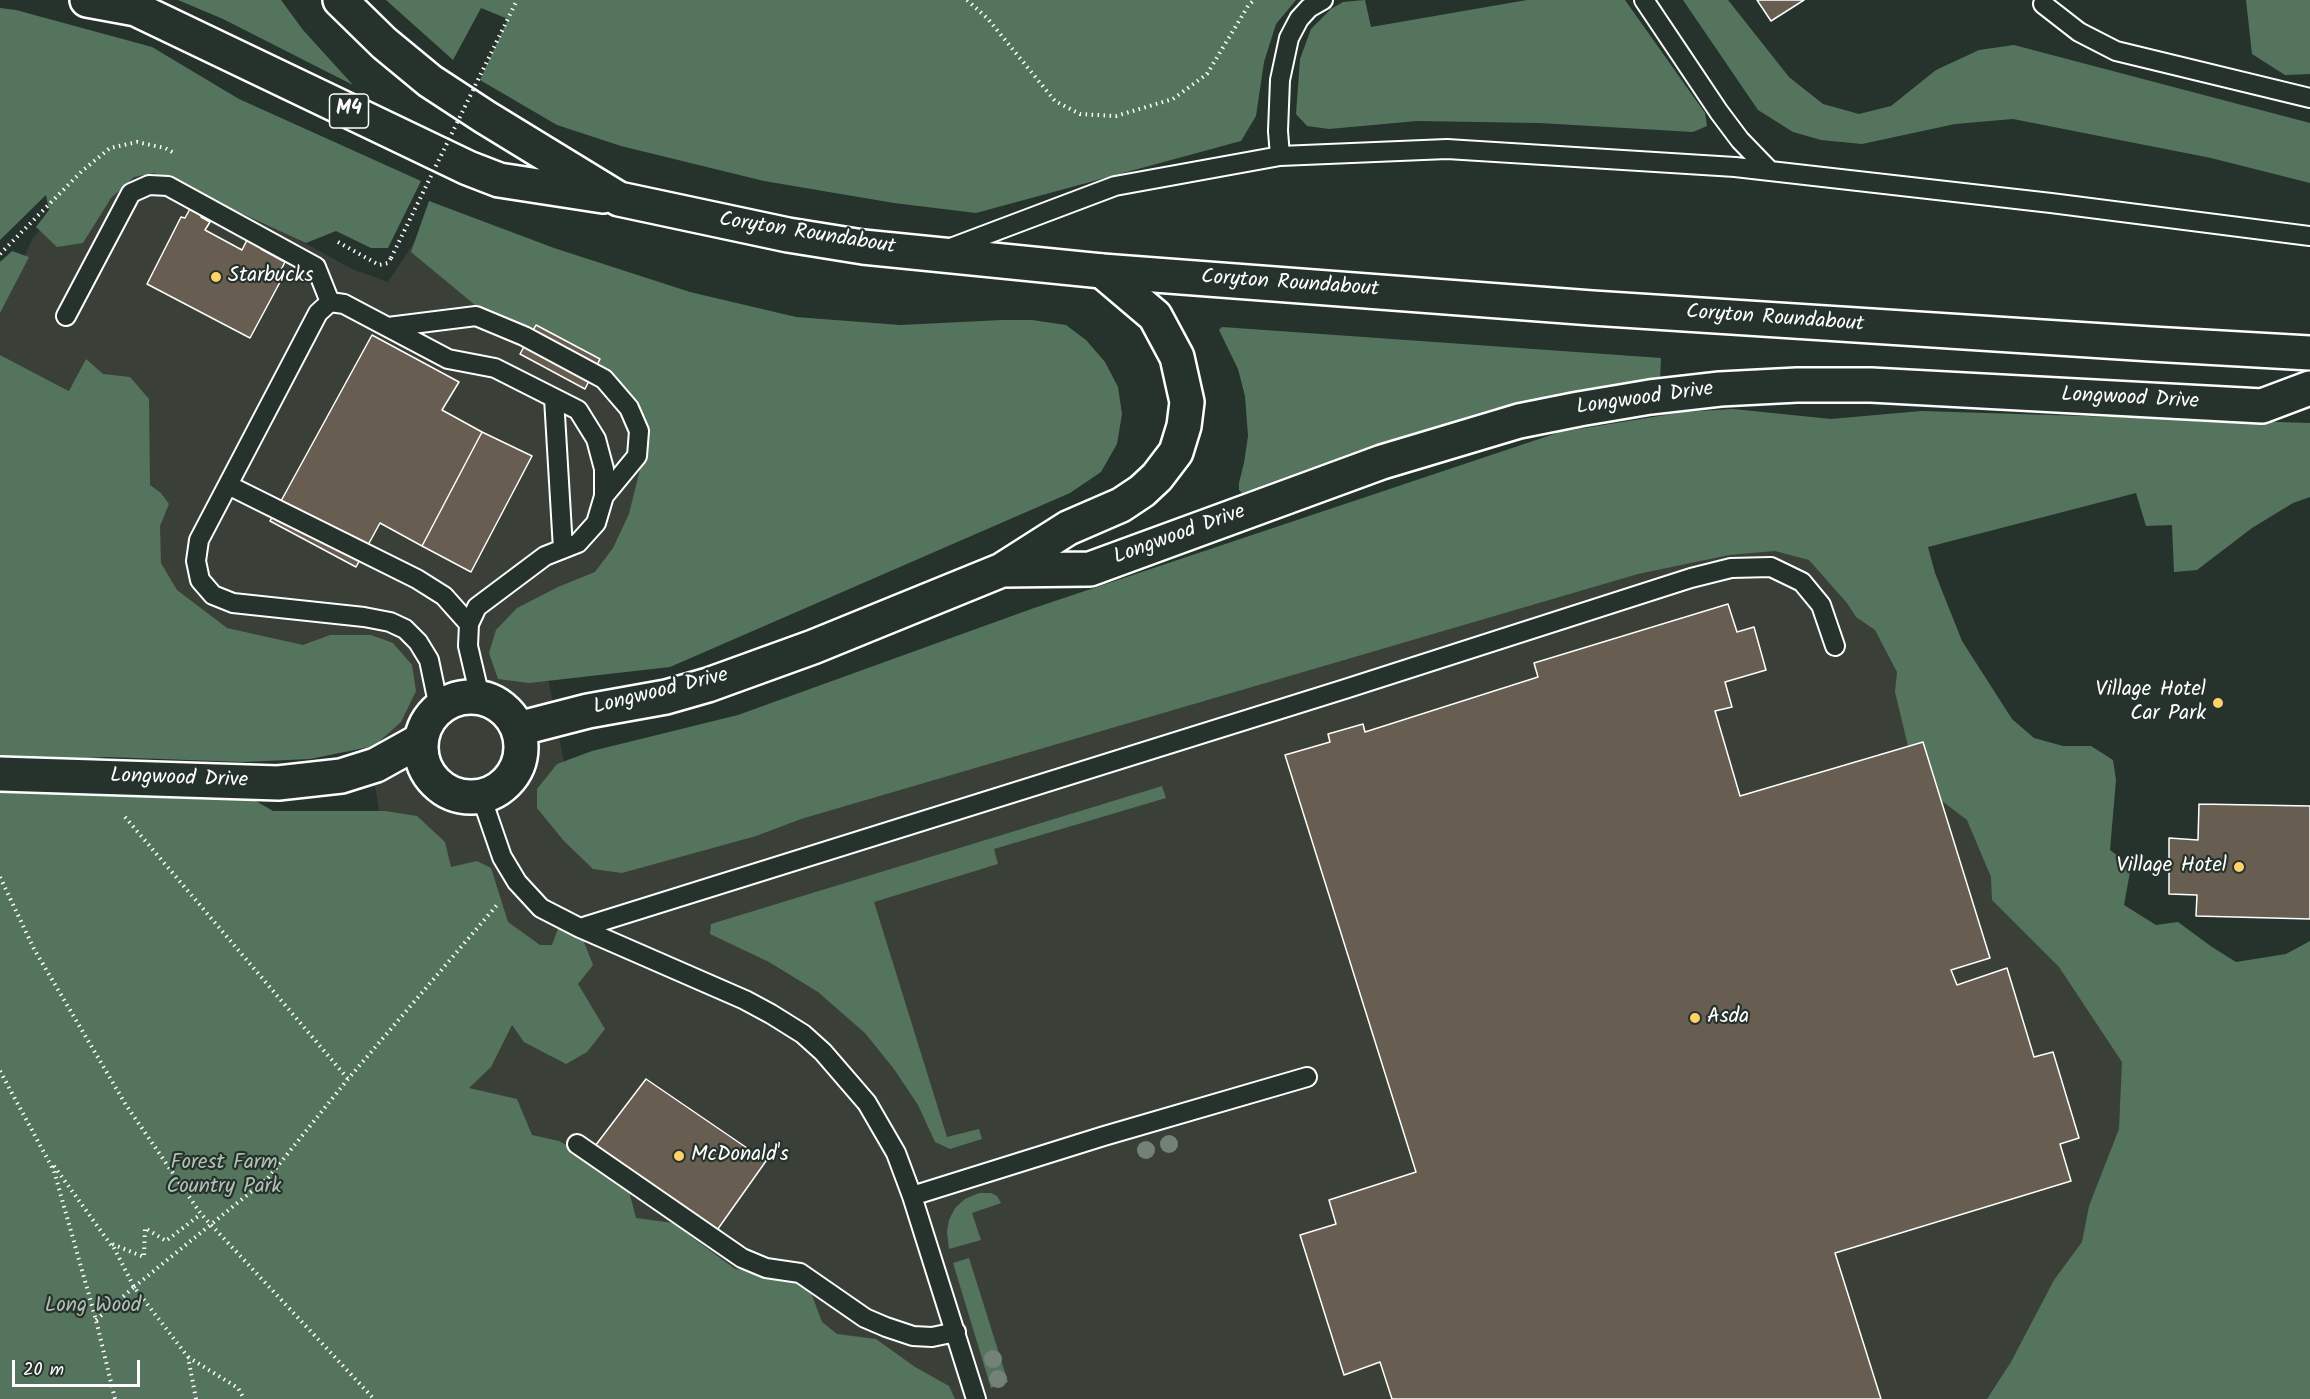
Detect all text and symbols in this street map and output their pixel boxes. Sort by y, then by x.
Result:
road number: M4 [330,94,368,128]
street label: Coryton Roundabout [717,209,897,261]
place label: Starbucks [228,264,313,290]
street label: Coryton Roundabout [1200,266,1380,304]
marker: Starbucks [209,270,223,284]
street label: Coryton Roundabout [1685,301,1865,339]
street label: Longwood Drive [1575,378,1715,422]
street label: Longwood Drive [2060,384,2200,416]
street label: Longwood Drive [1111,501,1249,571]
street label: Longwood Drive [591,664,731,722]
place label: Village Hotel Car Park [2096,678,2206,728]
marker: Village Hotel Car Park [2211,696,2225,710]
street label: Longwood Drive [110,765,248,795]
place label: Village Hotel [2117,854,2227,880]
marker: Village Hotel [2232,860,2246,874]
place label: Asda [1707,1005,1749,1031]
marker: Asda [1688,1011,1702,1025]
place label: McDonald's [691,1143,789,1169]
marker: McDonald's [672,1149,686,1163]
park label: Forest Farm Country Park [167,1151,281,1201]
park label: Long Wood [45,1294,141,1320]
scale bar [15,1348,142,1386]
text: 20 m [23,1356,64,1385]

